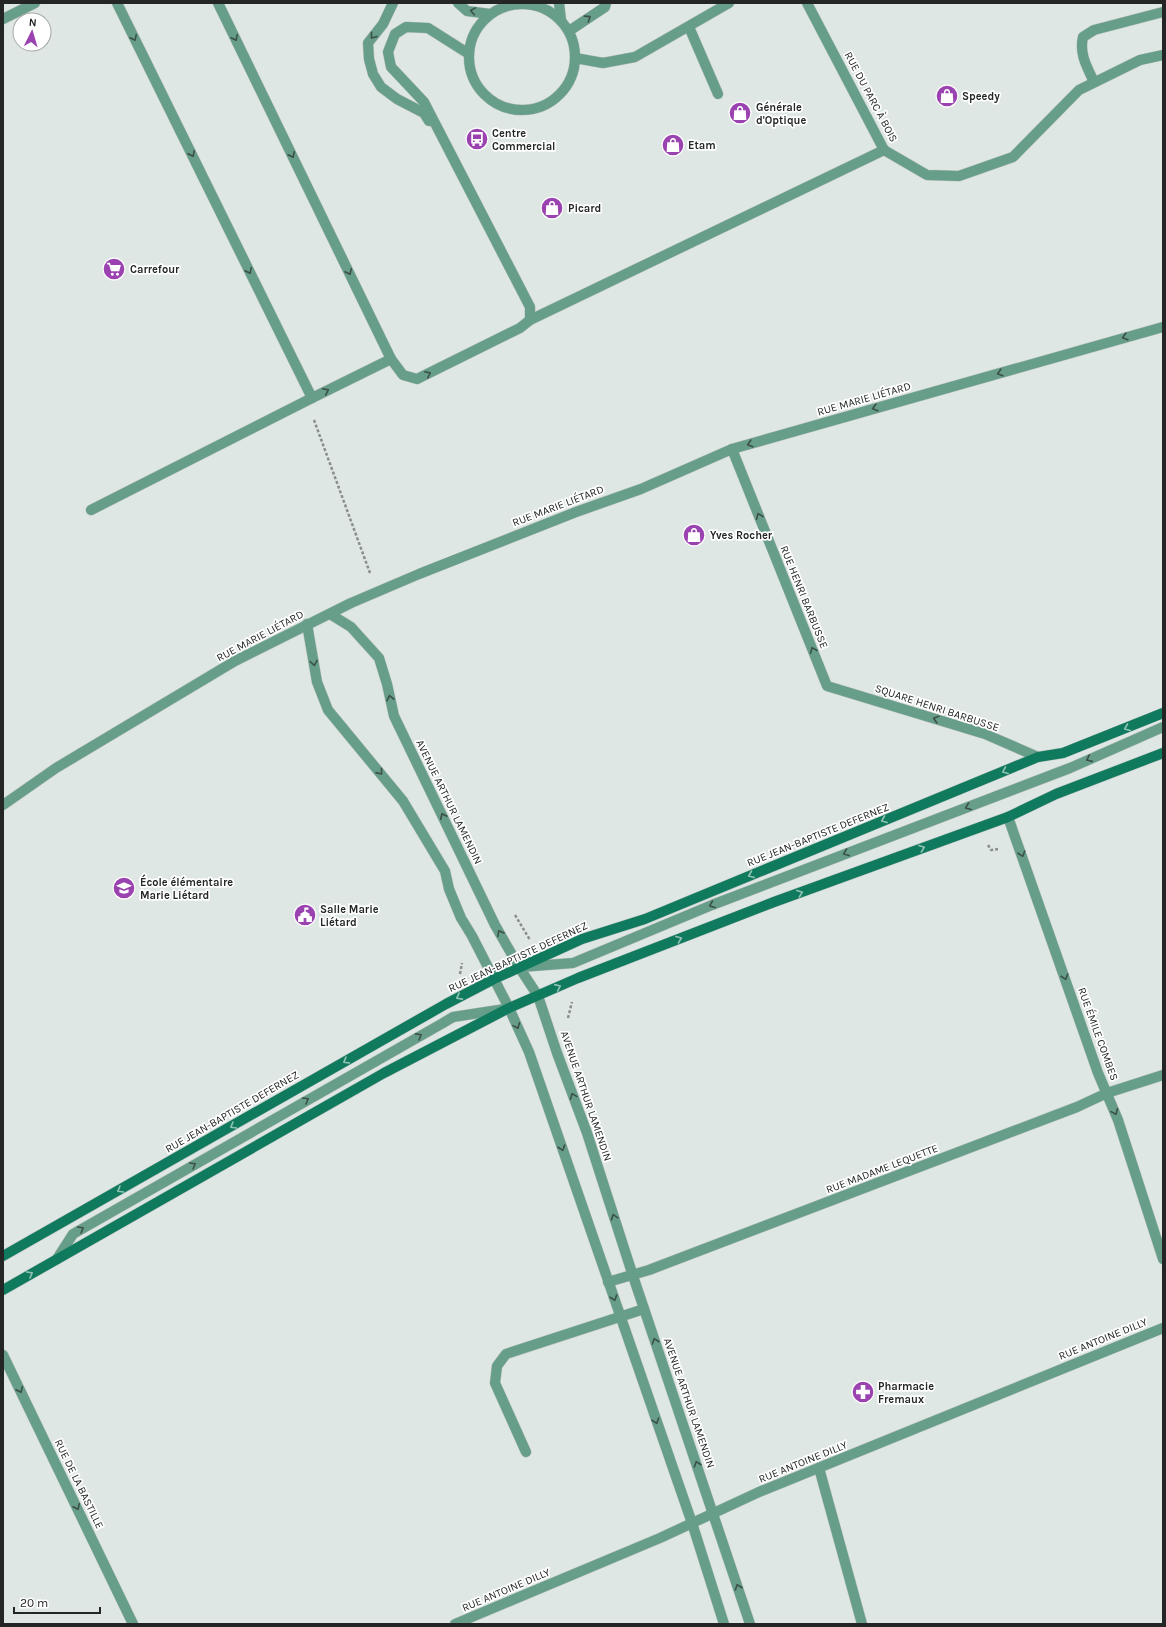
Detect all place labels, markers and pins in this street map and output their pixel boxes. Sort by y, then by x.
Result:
shop icon: Speedy [934,83,960,109]
place label: Speedy [962,90,1000,103]
shop icon: Générale d'Optique [727,100,753,126]
place label: Générale d'Optique [756,101,807,127]
bus stop icon: Centre Commercial [464,126,490,152]
place label: Centre Commercial [492,127,555,153]
shop icon: Etam [660,132,686,158]
place label: Etam [688,139,716,152]
shop icon: Picard [539,195,565,221]
place label: Picard [568,202,601,215]
supermarket icon: Carrefour [101,256,127,282]
place label: Carrefour [130,263,180,276]
shop icon: Yves Rocher [681,522,707,548]
place label: Yves Rocher [710,529,773,542]
place label: École élémentaire Marie Liétard [140,874,233,902]
school or university icon: École élémentaire Marie Liétard [111,875,137,901]
public building icon: Salle Marie Liétard [292,902,318,928]
place label: Salle Marie Liétard [320,903,379,929]
pharmacy icon: Pharmacie Fremaux [850,1379,876,1405]
place label: Pharmacie Fremaux [878,1380,934,1406]

